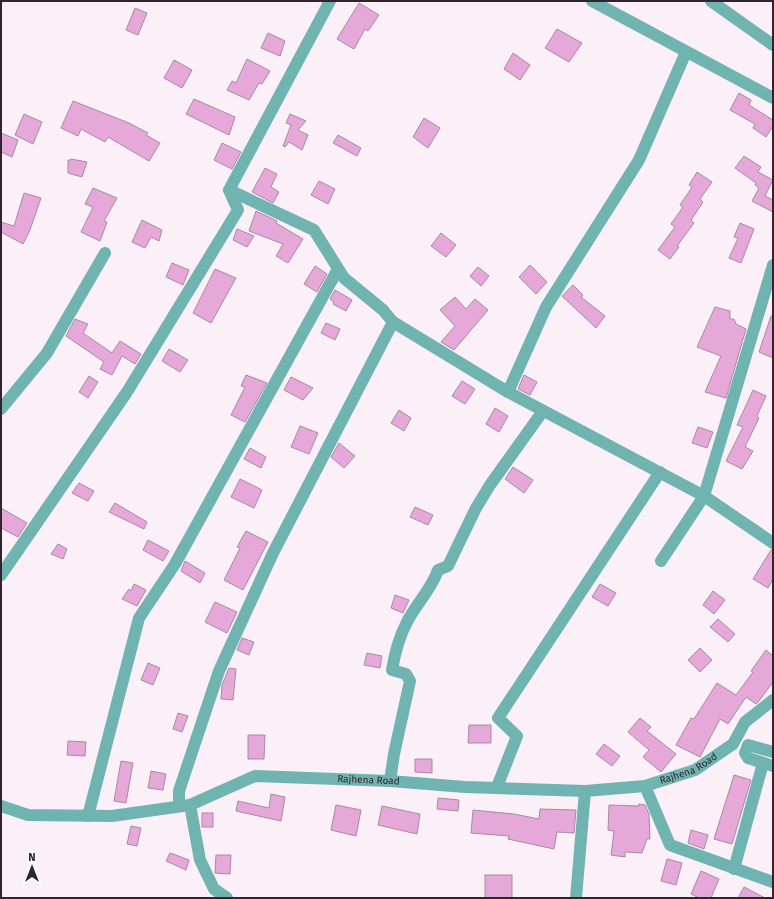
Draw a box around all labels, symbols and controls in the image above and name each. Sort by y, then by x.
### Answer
street label: Rajhena Road [658,751,720,787]
street label: Rajhena Road [337,773,400,788]
north arrow [12,847,52,887]
text: N [28,851,36,864]

